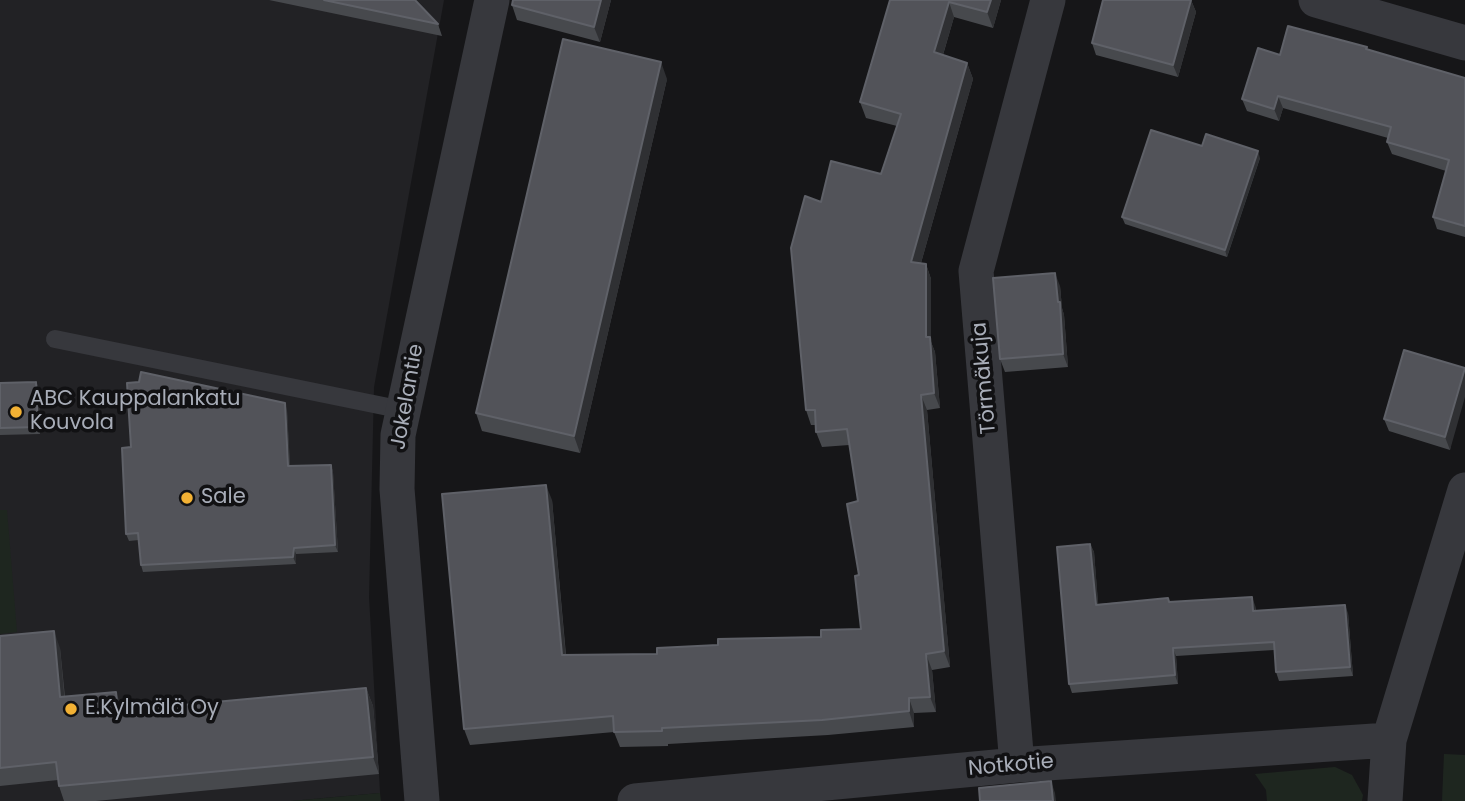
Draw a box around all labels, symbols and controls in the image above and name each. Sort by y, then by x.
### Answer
street label: Törmäkuja [968,321,1002,435]
street label: Jokelantie [386,342,430,452]
place label: ABC Kauppalankatu Kouvola [30,387,241,437]
marker: ABC Kauppalankatu Kouvola [8,404,24,420]
place label: Sale [201,485,246,511]
marker: Sale [179,490,195,506]
place label: E.Kylmälä Oy [85,696,219,722]
marker: E.Kylmälä Oy [63,701,79,717]
street label: Notkotie [967,750,1055,782]

